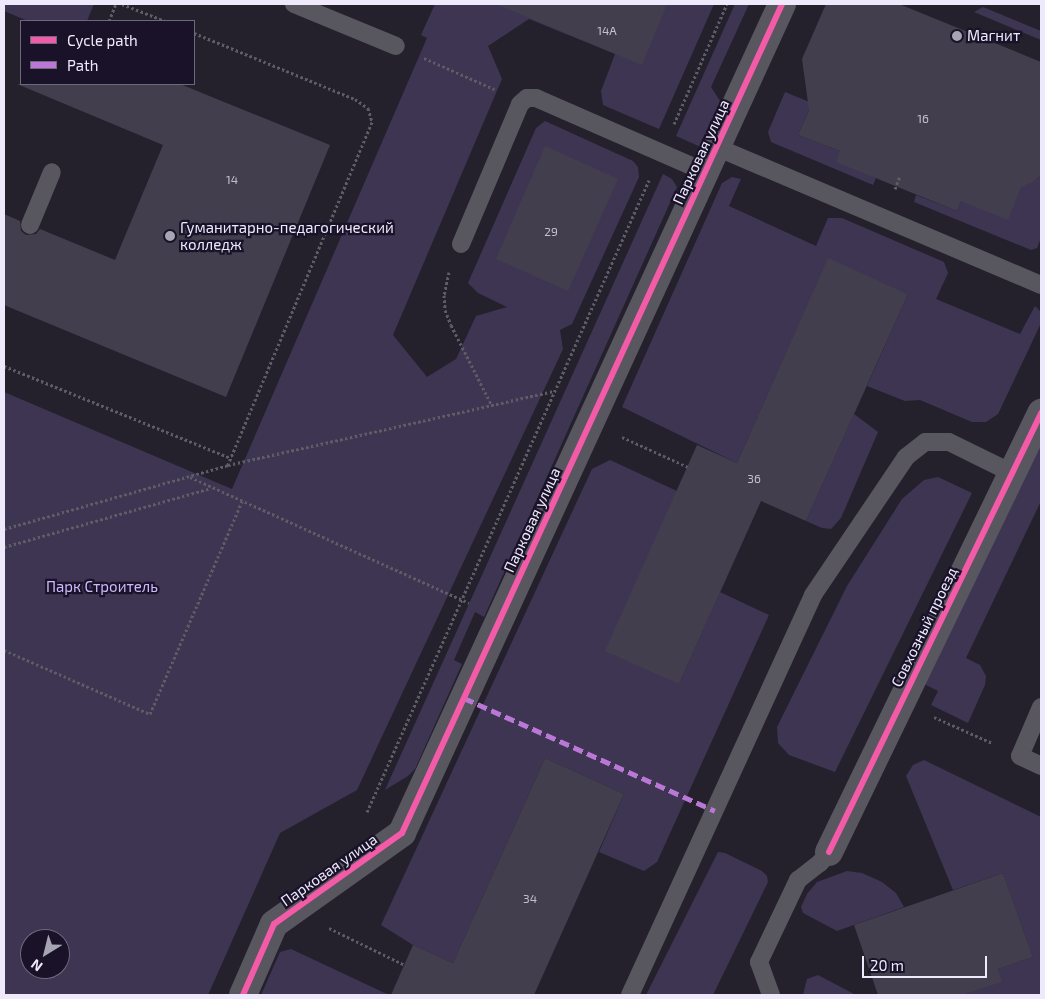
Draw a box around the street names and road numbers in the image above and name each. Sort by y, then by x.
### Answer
street label: Парковая улица [669,97,733,207]
street label: Парковая улица [500,465,564,575]
street label: Совхозный проезд [887,564,961,690]
street label: Парковая улица [277,830,381,910]

